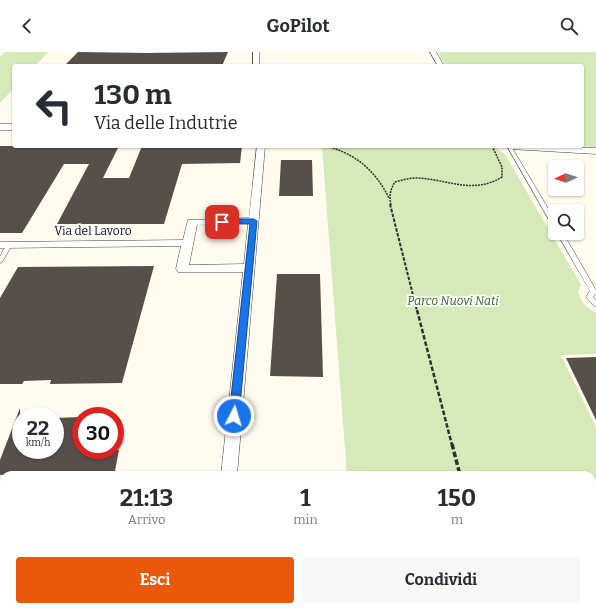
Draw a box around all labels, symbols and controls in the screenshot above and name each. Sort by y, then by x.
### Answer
icon: back [16,15,38,37]
text: GoPilot [266,15,330,37]
icon: search [558,15,580,37]
text: 130 m [94,78,172,111]
icon: left [28,80,80,132]
text: Via delle Indutrie [94,112,238,134]
north arrow [548,160,584,196]
map controls [548,160,584,240]
button: search [548,204,584,240]
pin [205,205,239,239]
icon: arrive [211,211,233,233]
street label: Via del Lavoro [54,224,132,238]
park label: Parco Nuovi Nati [407,294,499,308]
position arrow [213,395,255,437]
speed limit sign: 30 [72,407,124,459]
text: 22 [27,416,49,440]
text: km/h [26,437,50,449]
text: 21:13 [120,484,173,512]
text: 1 [300,484,311,512]
text: 150 [437,484,476,512]
text: Arrivo [128,512,166,527]
text: min [293,512,318,527]
text: m [451,512,463,527]
button: Esci [16,557,294,603]
button: Condividi [302,557,580,603]

